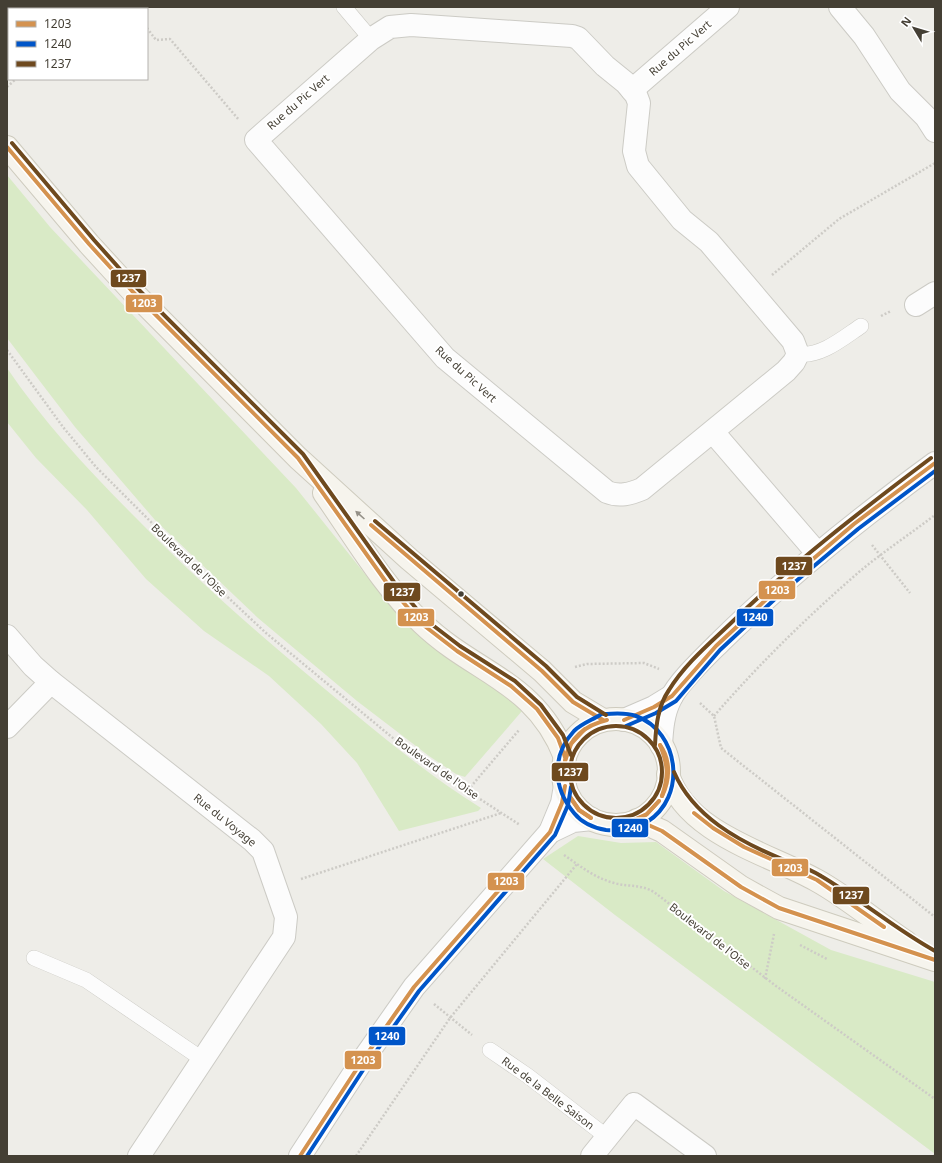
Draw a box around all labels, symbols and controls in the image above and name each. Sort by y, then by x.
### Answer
legend [8,8,148,80]
north arrow [894,8,934,48]
text: N [897,13,914,30]
text: 1203 [44,15,72,32]
street label: Rue du Pic Vert [645,16,714,79]
text: 1240 [44,35,72,52]
text: 1237 [44,55,72,72]
street label: Rue du Pic Vert [263,70,332,133]
line badge: 1237 [110,269,147,288]
text: 1237 [115,270,141,285]
line badge: 1203 [125,294,163,313]
text: 1203 [131,295,157,310]
street label: Rue du Pic Vert [432,342,500,405]
one-way arrow [355,510,365,519]
street label: Boulevard de l'Oise [148,520,230,599]
line badge: 1237 [775,556,813,576]
text: 1237 [781,558,807,573]
line badge: 1203 [758,580,796,600]
line badge: 1237 [383,582,421,602]
text: 1203 [764,582,790,597]
text: 1237 [389,584,415,599]
unlabelled marker [456,589,466,599]
line badge: 1203 [397,608,435,627]
line badge: 1240 [736,608,774,627]
text: 1203 [403,609,429,624]
text: 1240 [742,609,768,624]
street label: Boulevard de l'Oise [392,733,482,802]
line badge: 1237 [551,762,589,782]
text: 1237 [557,764,583,779]
street label: Rue du Voyage [191,790,260,850]
line badge: 1240 [611,818,649,838]
text: 1240 [617,820,643,835]
line badge: 1203 [771,858,809,877]
text: 1203 [777,860,803,875]
line badge: 1203 [487,872,525,891]
text: 1203 [493,873,519,888]
line badge: 1237 [832,886,870,905]
text: 1237 [838,887,864,902]
street label: Boulevard de l'Oise [667,899,754,972]
line badge: 1240 [368,1026,406,1046]
text: 1240 [374,1028,400,1043]
line badge: 1203 [344,1050,382,1070]
text: 1203 [350,1052,376,1067]
street label: Rue de la Belle Saison [499,1053,598,1132]

